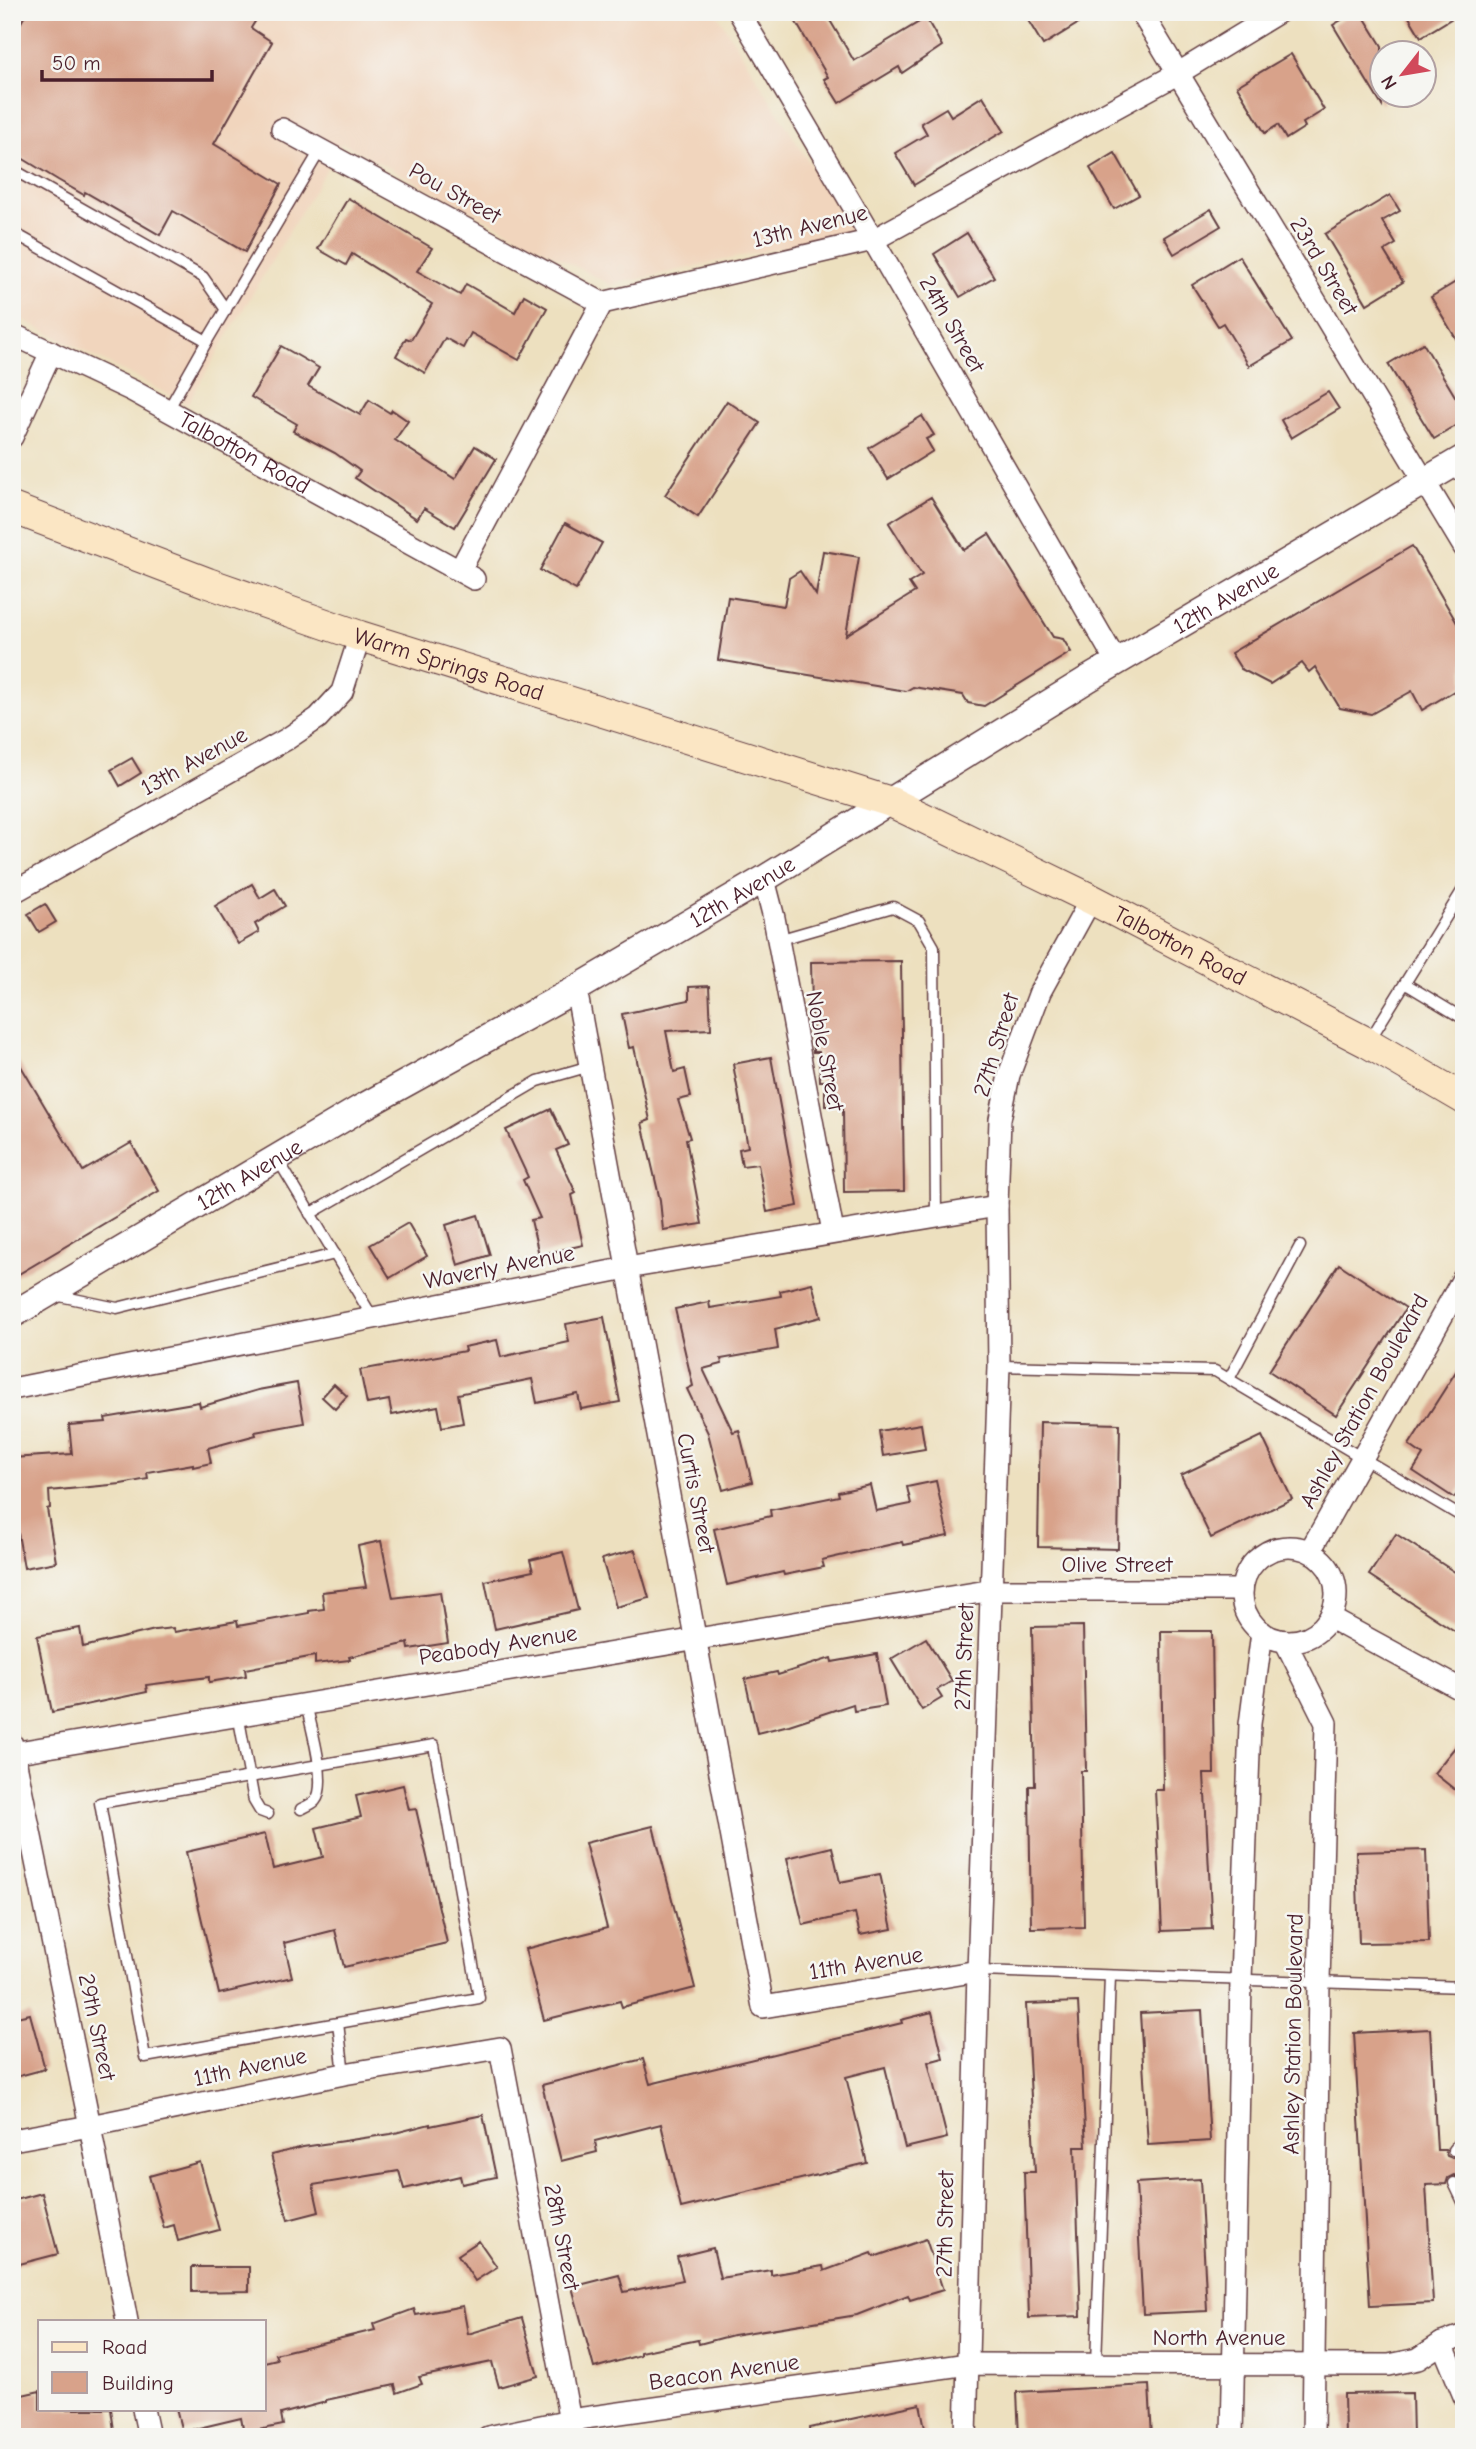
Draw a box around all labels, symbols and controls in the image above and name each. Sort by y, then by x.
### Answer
scale bar [42,38,212,82]
north arrow [1368,38,1438,108]
text: 50 m [52,51,101,75]
text: N [1377,71,1402,93]
street label: Pou Street [404,157,507,230]
street label: 13th Avenue [750,199,870,253]
street label: 23rd Street [1284,212,1365,321]
street label: 24th Street [914,271,991,378]
street label: Talbotton Road [174,405,315,499]
street label: 12th Avenue [1168,556,1283,639]
street label: Warm Springs Road [351,621,547,706]
street label: 13th Avenue [136,721,252,801]
street label: 12th Avenue [684,850,800,933]
street label: Talbotton Road [1109,900,1251,991]
street label: Noble Street [800,989,850,1115]
street label: 27th Street [967,989,1025,1100]
street label: 12th Avenue [192,1133,307,1216]
street label: Waverly Avenue [421,1239,577,1295]
street label: Ashley Station Boulevard [1294,1289,1434,1513]
street label: Curtis Street [671,1431,721,1557]
street label: Olive Street [1062,1551,1174,1578]
street label: 27th Street [949,1602,979,1711]
street label: Peabody Avenue [417,1619,579,1671]
street label: Ashley Station Boulevard [1277,1913,1309,2155]
street label: 11th Avenue [807,1941,925,1985]
street label: 29th Street [73,1971,122,2084]
street label: 11th Avenue [191,2042,309,2092]
street label: 27th Street [931,2169,959,2278]
street label: 28th Street [538,2181,586,2294]
legend [38,2320,266,2410]
street label: North Avenue [1152,2324,1286,2351]
text: Road [102,2335,147,2359]
street label: Beacon Avenue [647,2348,801,2396]
text: Building [102,2371,174,2395]

